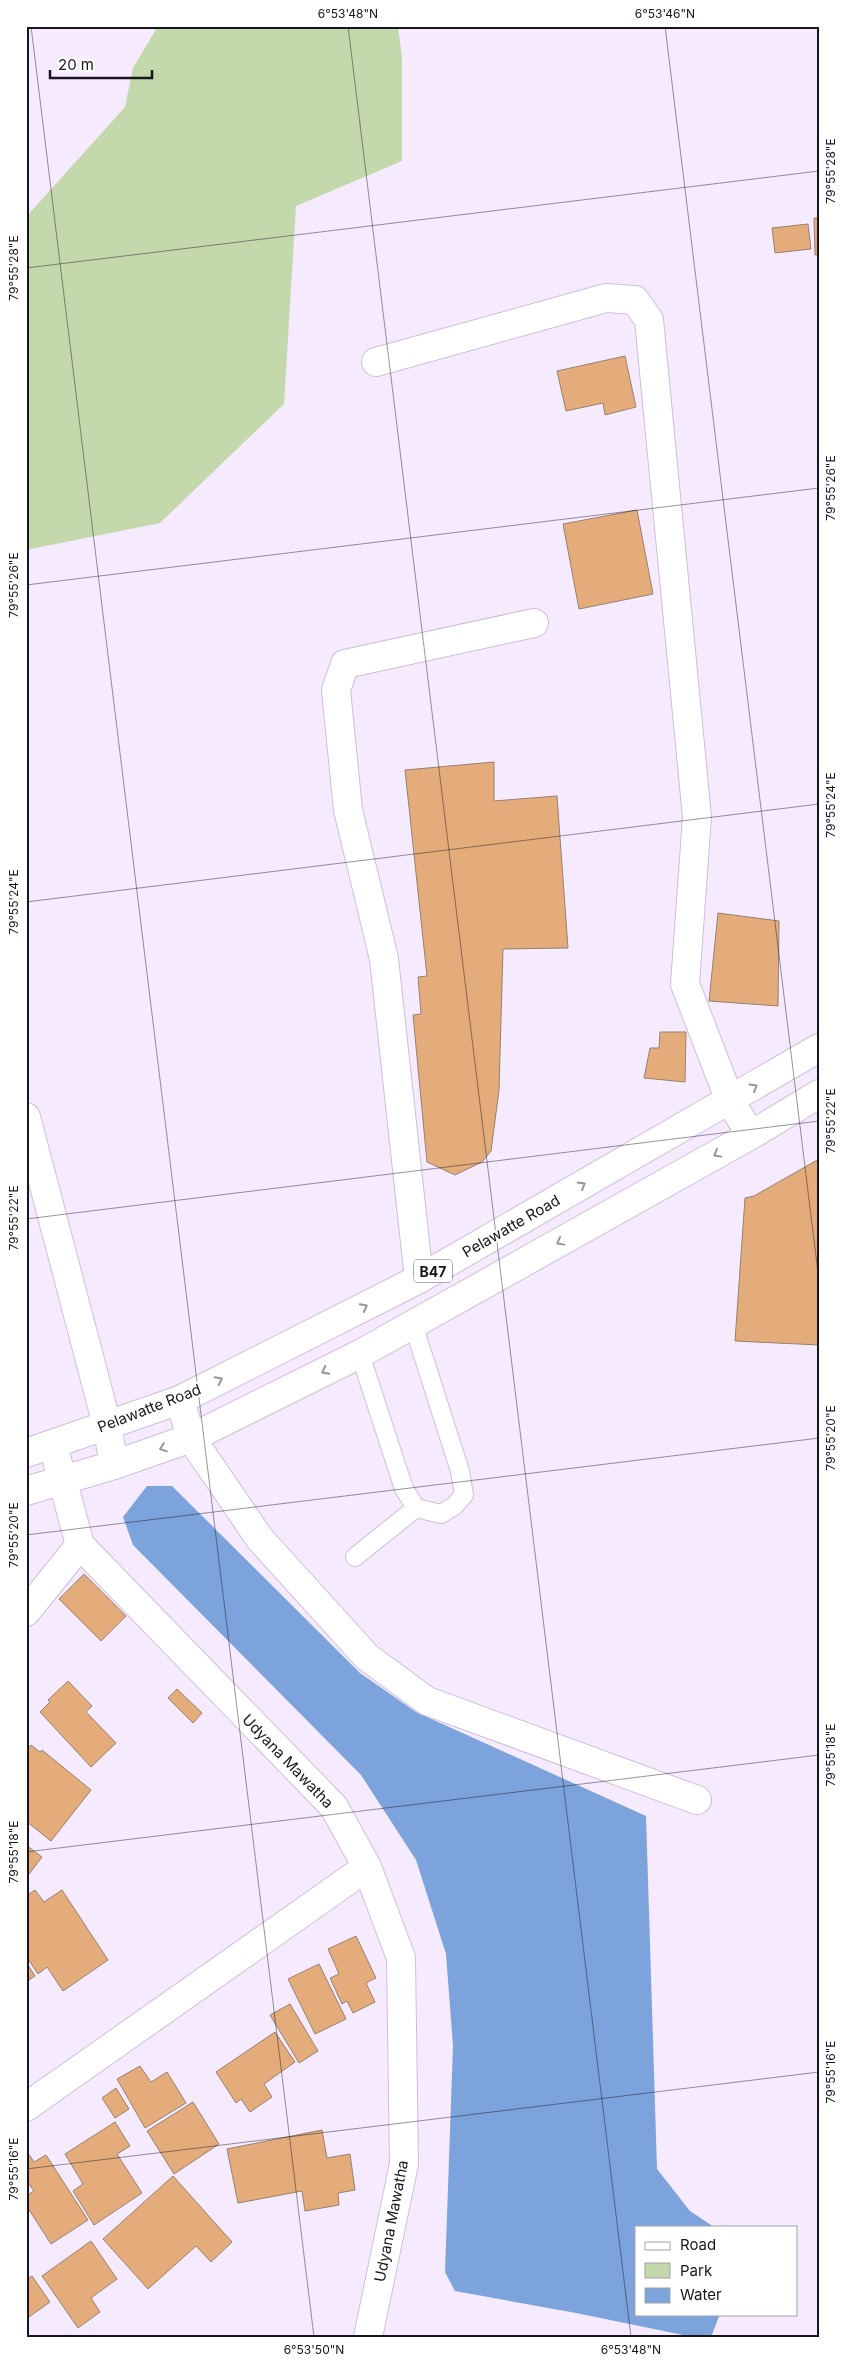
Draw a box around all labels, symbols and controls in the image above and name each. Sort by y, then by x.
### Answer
text: 6°53'48"N [318,6,378,21]
text: 6°53'46"N [635,6,695,21]
scale bar [50,48,152,80]
text: 20 m [58,55,94,74]
text: 79°55'28"E [823,138,838,204]
text: 79°55'28"E [6,235,21,301]
text: 79°55'26"E [823,455,838,521]
text: 79°55'26"E [6,552,21,618]
text: 79°55'24"E [823,772,838,838]
text: 79°55'24"E [6,869,21,935]
one-way arrow [748,1083,757,1093]
text: 79°55'22"E [823,1088,838,1154]
one-way arrow [713,1148,722,1158]
one-way arrow [577,1182,586,1192]
text: 79°55'22"E [6,1185,21,1251]
street label: Pelawatte Road [459,1190,563,1262]
one-way arrow [556,1236,565,1246]
road number: B47 [414,1260,452,1282]
one-way arrow [359,1303,368,1313]
one-way arrow [321,1365,330,1375]
one-way arrow [214,1376,223,1386]
street label: Pelawatte Road [95,1380,203,1436]
text: 79°55'20"E [823,1405,838,1471]
one-way arrow [159,1442,167,1452]
text: 79°55'20"E [6,1502,21,1568]
street label: Udyana Mawatha [238,1710,338,1812]
text: 79°55'18"E [823,1724,838,1786]
text: 79°55'18"E [6,1821,21,1883]
text: 79°55'16"E [823,2041,838,2103]
text: 79°55'16"E [6,2138,21,2200]
street label: Udyana Mawatha [370,2159,412,2283]
legend [635,2226,798,2316]
text: Road [680,2235,716,2254]
text: Park [680,2261,713,2280]
text: Water [680,2285,722,2304]
text: 6°53'50"N [284,2342,344,2357]
text: 6°53'48"N [601,2342,661,2357]

